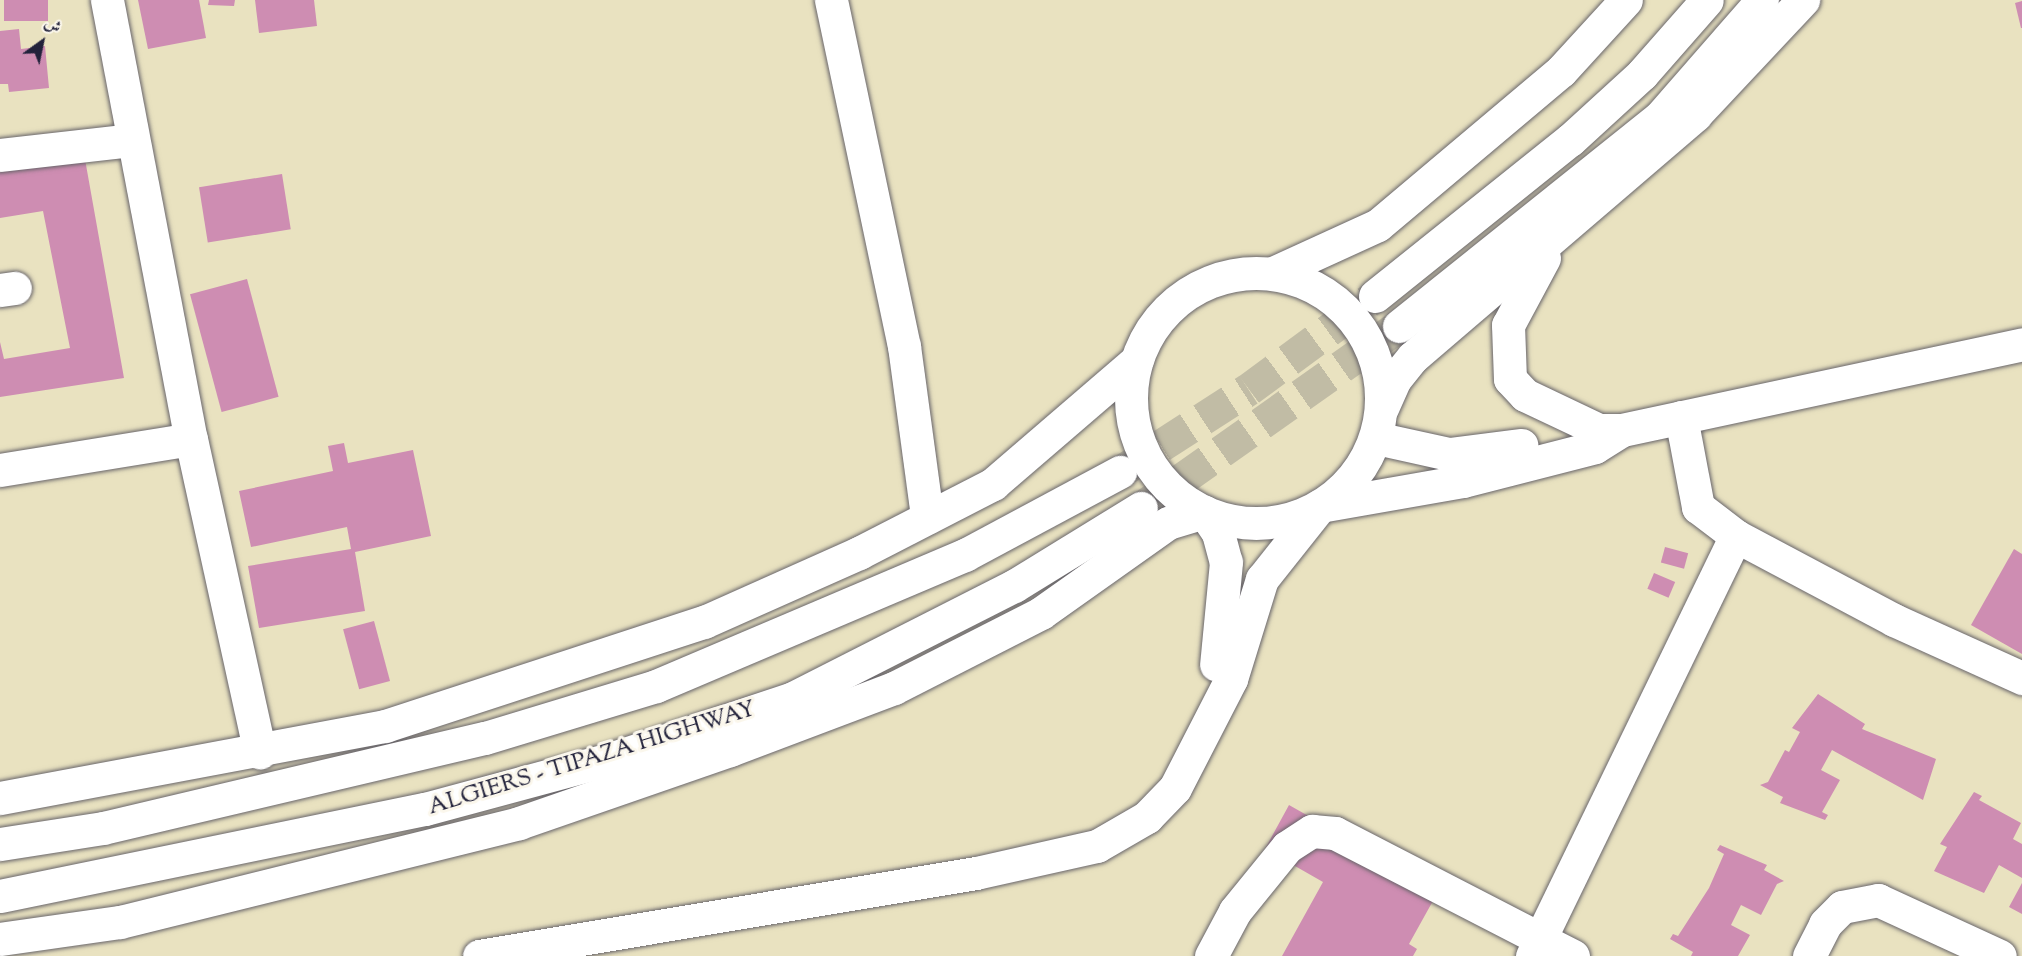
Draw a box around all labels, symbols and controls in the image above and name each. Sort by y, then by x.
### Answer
north arrow [12,12,72,72]
text: ش [39,13,65,40]
street label: ALGIERS - TIPAZA HIGHWAY [425,695,759,823]

